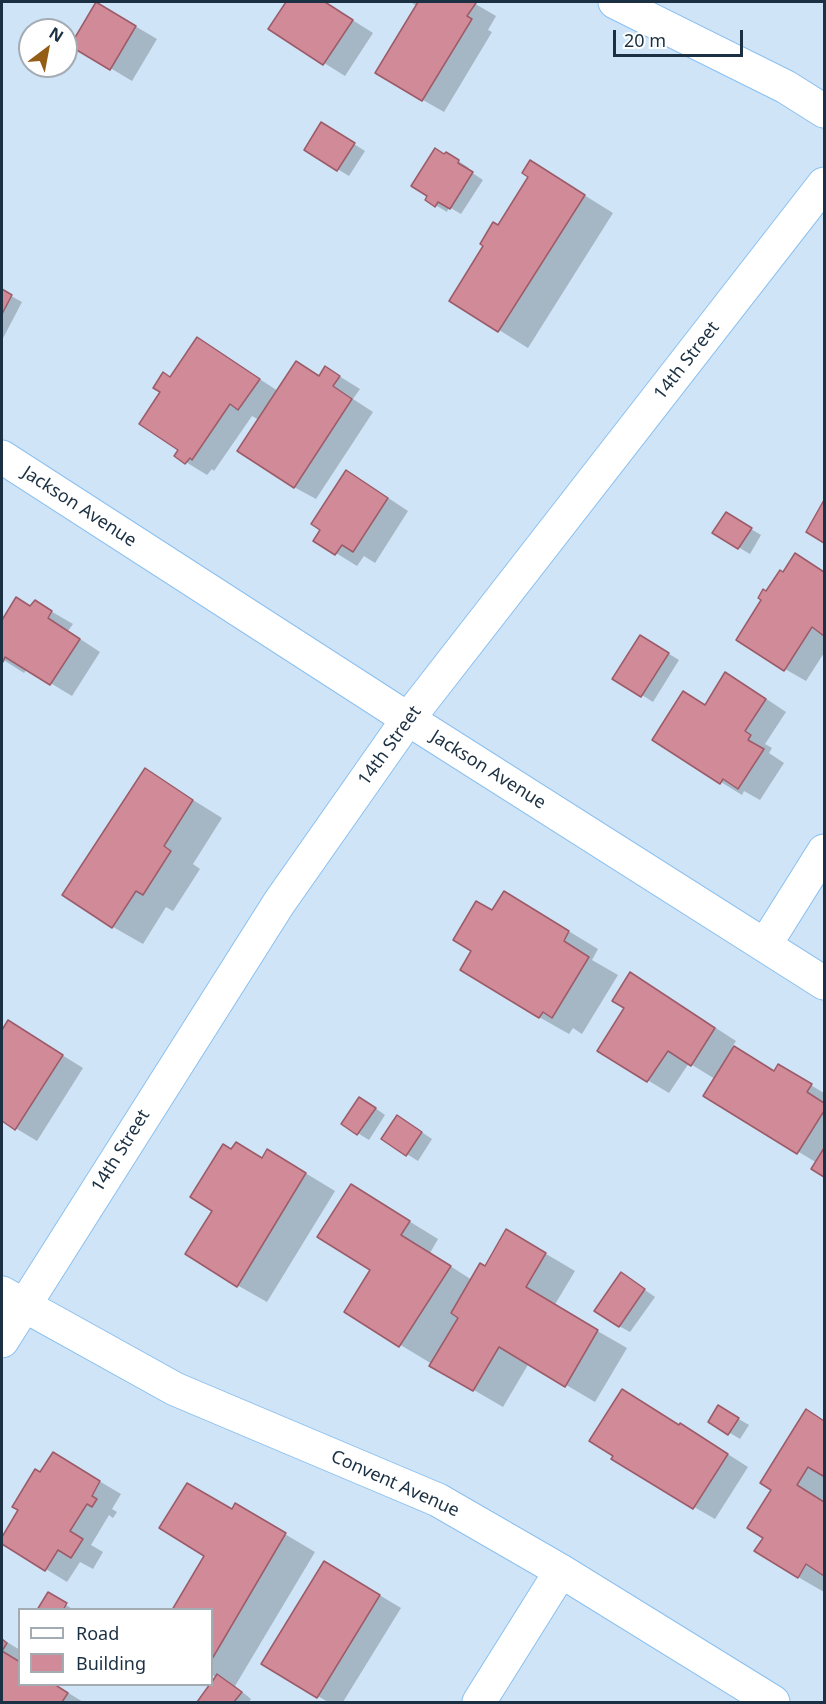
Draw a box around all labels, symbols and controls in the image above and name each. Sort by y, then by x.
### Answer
north arrow [18,18,78,78]
scale bar [616,18,746,56]
text: N [45,22,68,47]
text: 20 m [624,28,666,52]
street label: 14th Street [650,318,724,404]
street label: Jackson Avenue [18,462,140,552]
street label: 14th Street [354,702,426,790]
street label: Jackson Avenue [426,726,550,814]
street label: 14th Street [87,1106,155,1196]
street label: Convent Avenue [327,1446,463,1522]
legend [18,1608,213,1686]
text: Road [76,1621,119,1645]
text: Building [76,1651,146,1675]

